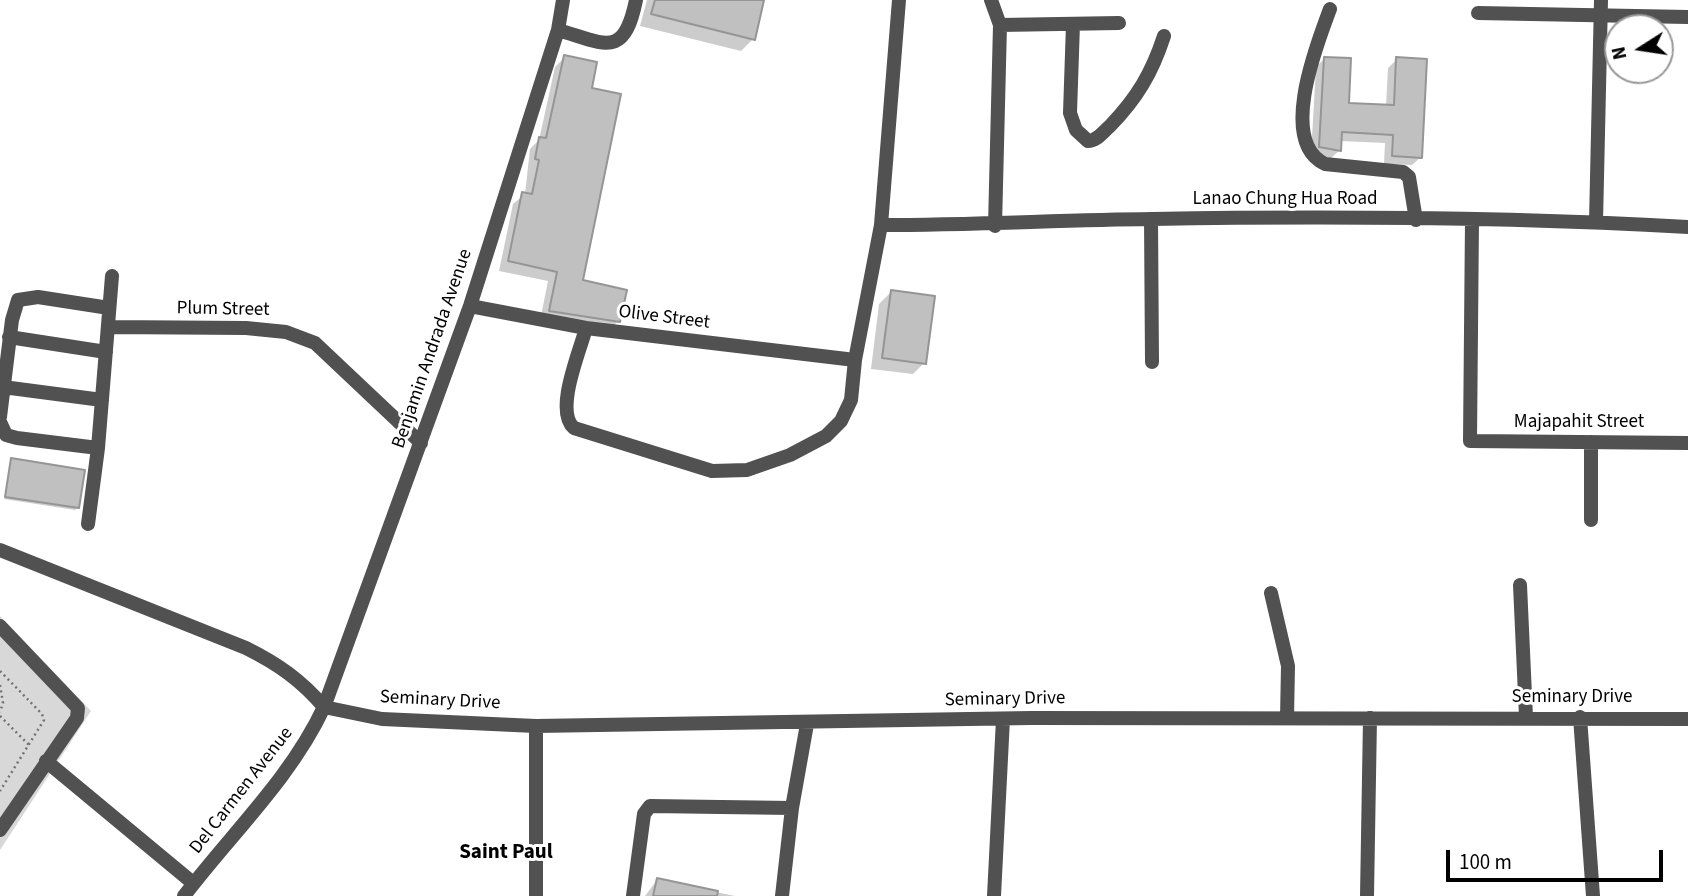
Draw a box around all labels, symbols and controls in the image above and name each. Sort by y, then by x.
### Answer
north arrow [1604,14,1674,84]
text: N [1605,44,1634,62]
street label: Lanao Chung Hua Road [1192,189,1378,211]
street label: Benjamin Andrada Avenue [388,246,478,452]
street label: Plum Street [176,298,270,322]
street label: Olive Street [617,301,711,335]
street label: Majapahit Street [1514,412,1644,434]
street label: Seminary Drive [379,686,501,716]
street label: Seminary Drive [1512,687,1632,709]
street label: Seminary Drive [944,688,1066,712]
street label: Del Carmen Avenue [185,723,299,859]
scale bar [1450,836,1667,880]
district label: Saint Paul [459,840,553,866]
text: 100 m [1459,847,1512,877]

